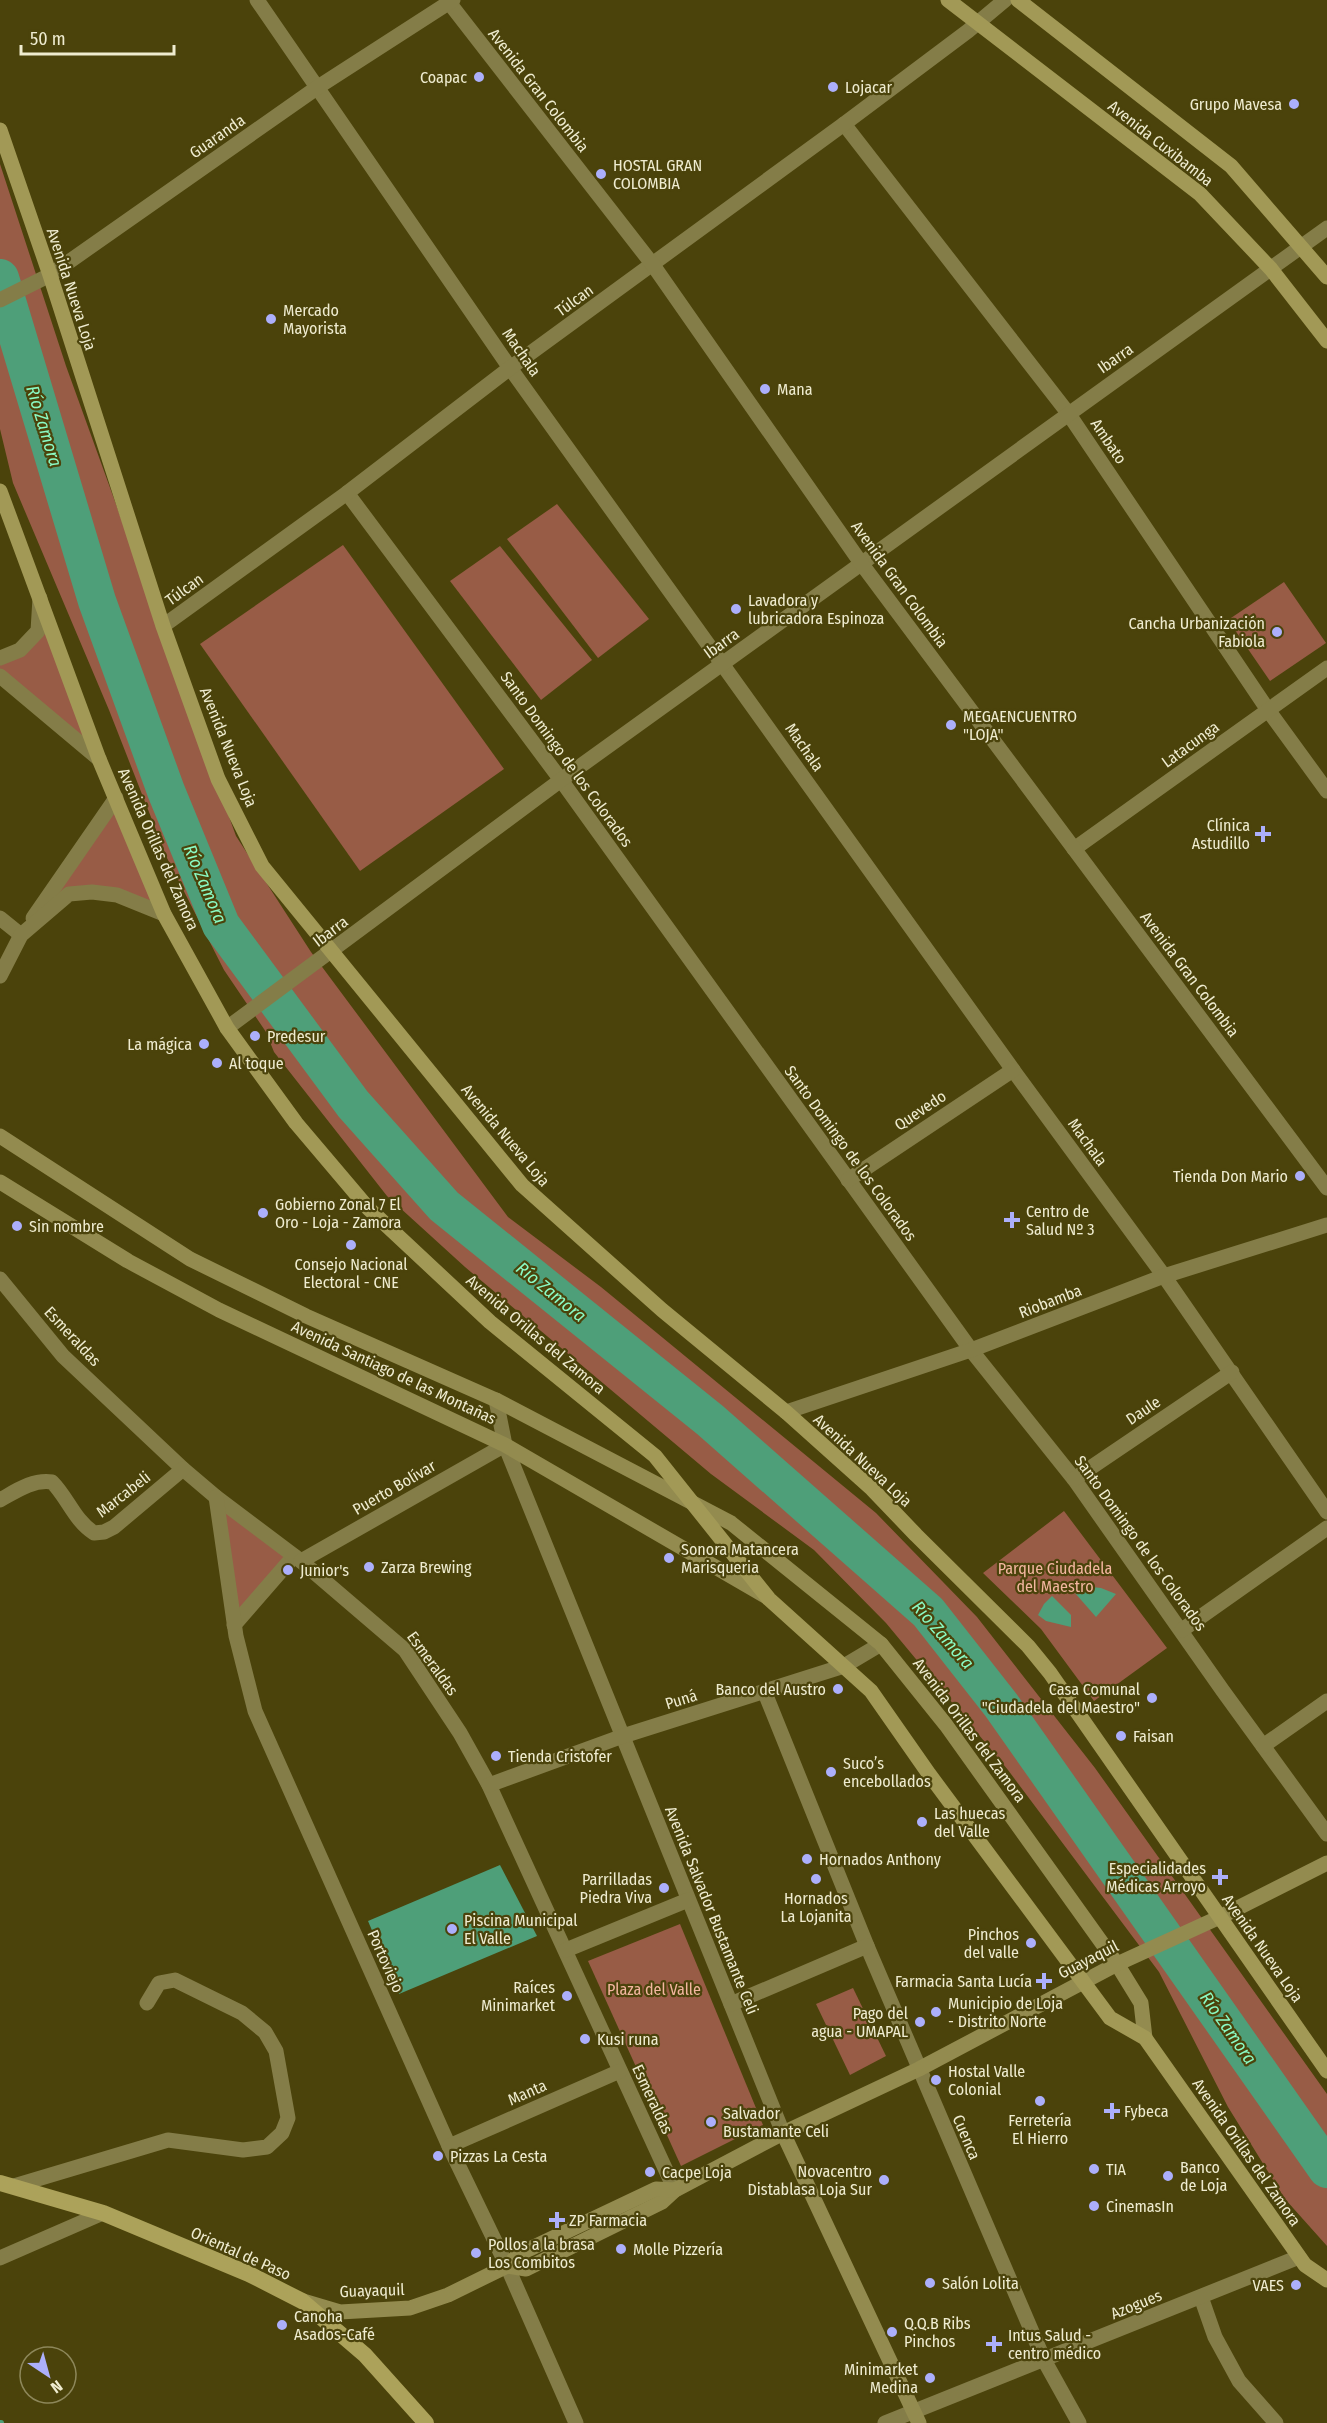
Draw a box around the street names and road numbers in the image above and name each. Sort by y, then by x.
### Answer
street label: Avenida Gran Colombia [484,25,593,156]
street label: Avenida Cuxibamba [1104,97,1217,190]
street label: Guaranda [186,110,249,162]
street label: Avenida Nueva Loja [43,226,100,353]
street label: Túlcan [552,280,597,321]
street label: Machala [498,325,545,380]
street label: Ibarra [1094,339,1137,377]
street label: Ambato [1087,415,1131,467]
street label: Avenida Gran Colombia [847,517,952,651]
street label: Túlcan [162,569,207,610]
street label: Ibarra [700,624,743,663]
street label: Santo Domingo de los Colorados [497,668,637,851]
street label: Avenida Nueva Loja [196,685,261,810]
street label: Latacunga [1158,717,1223,772]
street label: Machala [781,720,828,775]
street label: Avenida Orillas del Zamora [114,765,203,933]
street label: Avenida Gran Colombia [1136,908,1243,1041]
street label: Ibarra [309,912,352,951]
street label: Santo Domingo de los Colorados [781,1062,921,1245]
street label: Avenida Nueva Loja [457,1080,554,1190]
street label: Quevedo [891,1086,950,1135]
street label: Machala [1064,1115,1111,1170]
street label: Avenida Orillas del Zamora [462,1271,609,1398]
street label: Riobamba [1016,1281,1084,1322]
street label: Esmeraldas [40,1303,105,1370]
street label: Avenida Santiago de las Montañas [288,1317,499,1428]
street label: Daule [1122,1392,1164,1429]
street label: Avenida Nueva Loja [810,1410,916,1511]
street label: Santo Domingo de los Colorados [1071,1452,1211,1635]
street label: Puerto Bolívar [349,1456,440,1519]
street label: Marcabeli [92,1467,154,1521]
street label: Esmeraldas [403,1628,462,1699]
street label: Avenida Orillas del Zamora [909,1654,1030,1806]
street label: Puná [663,1686,700,1713]
street label: Avenida Salvador Bustamante Celi [661,1803,762,2017]
street label: Avenida Nueva Loja [1218,1891,1307,2006]
street label: Portoviejo [363,1927,408,1996]
street label: Guayaquil [1055,1936,1122,1983]
street label: Esmeraldas [628,2061,677,2137]
street label: Manta [505,2075,550,2109]
street label: Avenida Orillas del Zamora [1188,2075,1305,2230]
street label: Cuenca [949,2112,985,2163]
street label: Oriental de Paso [188,2223,294,2284]
street label: Guayaquil [339,2280,405,2301]
street label: Azogues [1108,2286,1165,2323]

